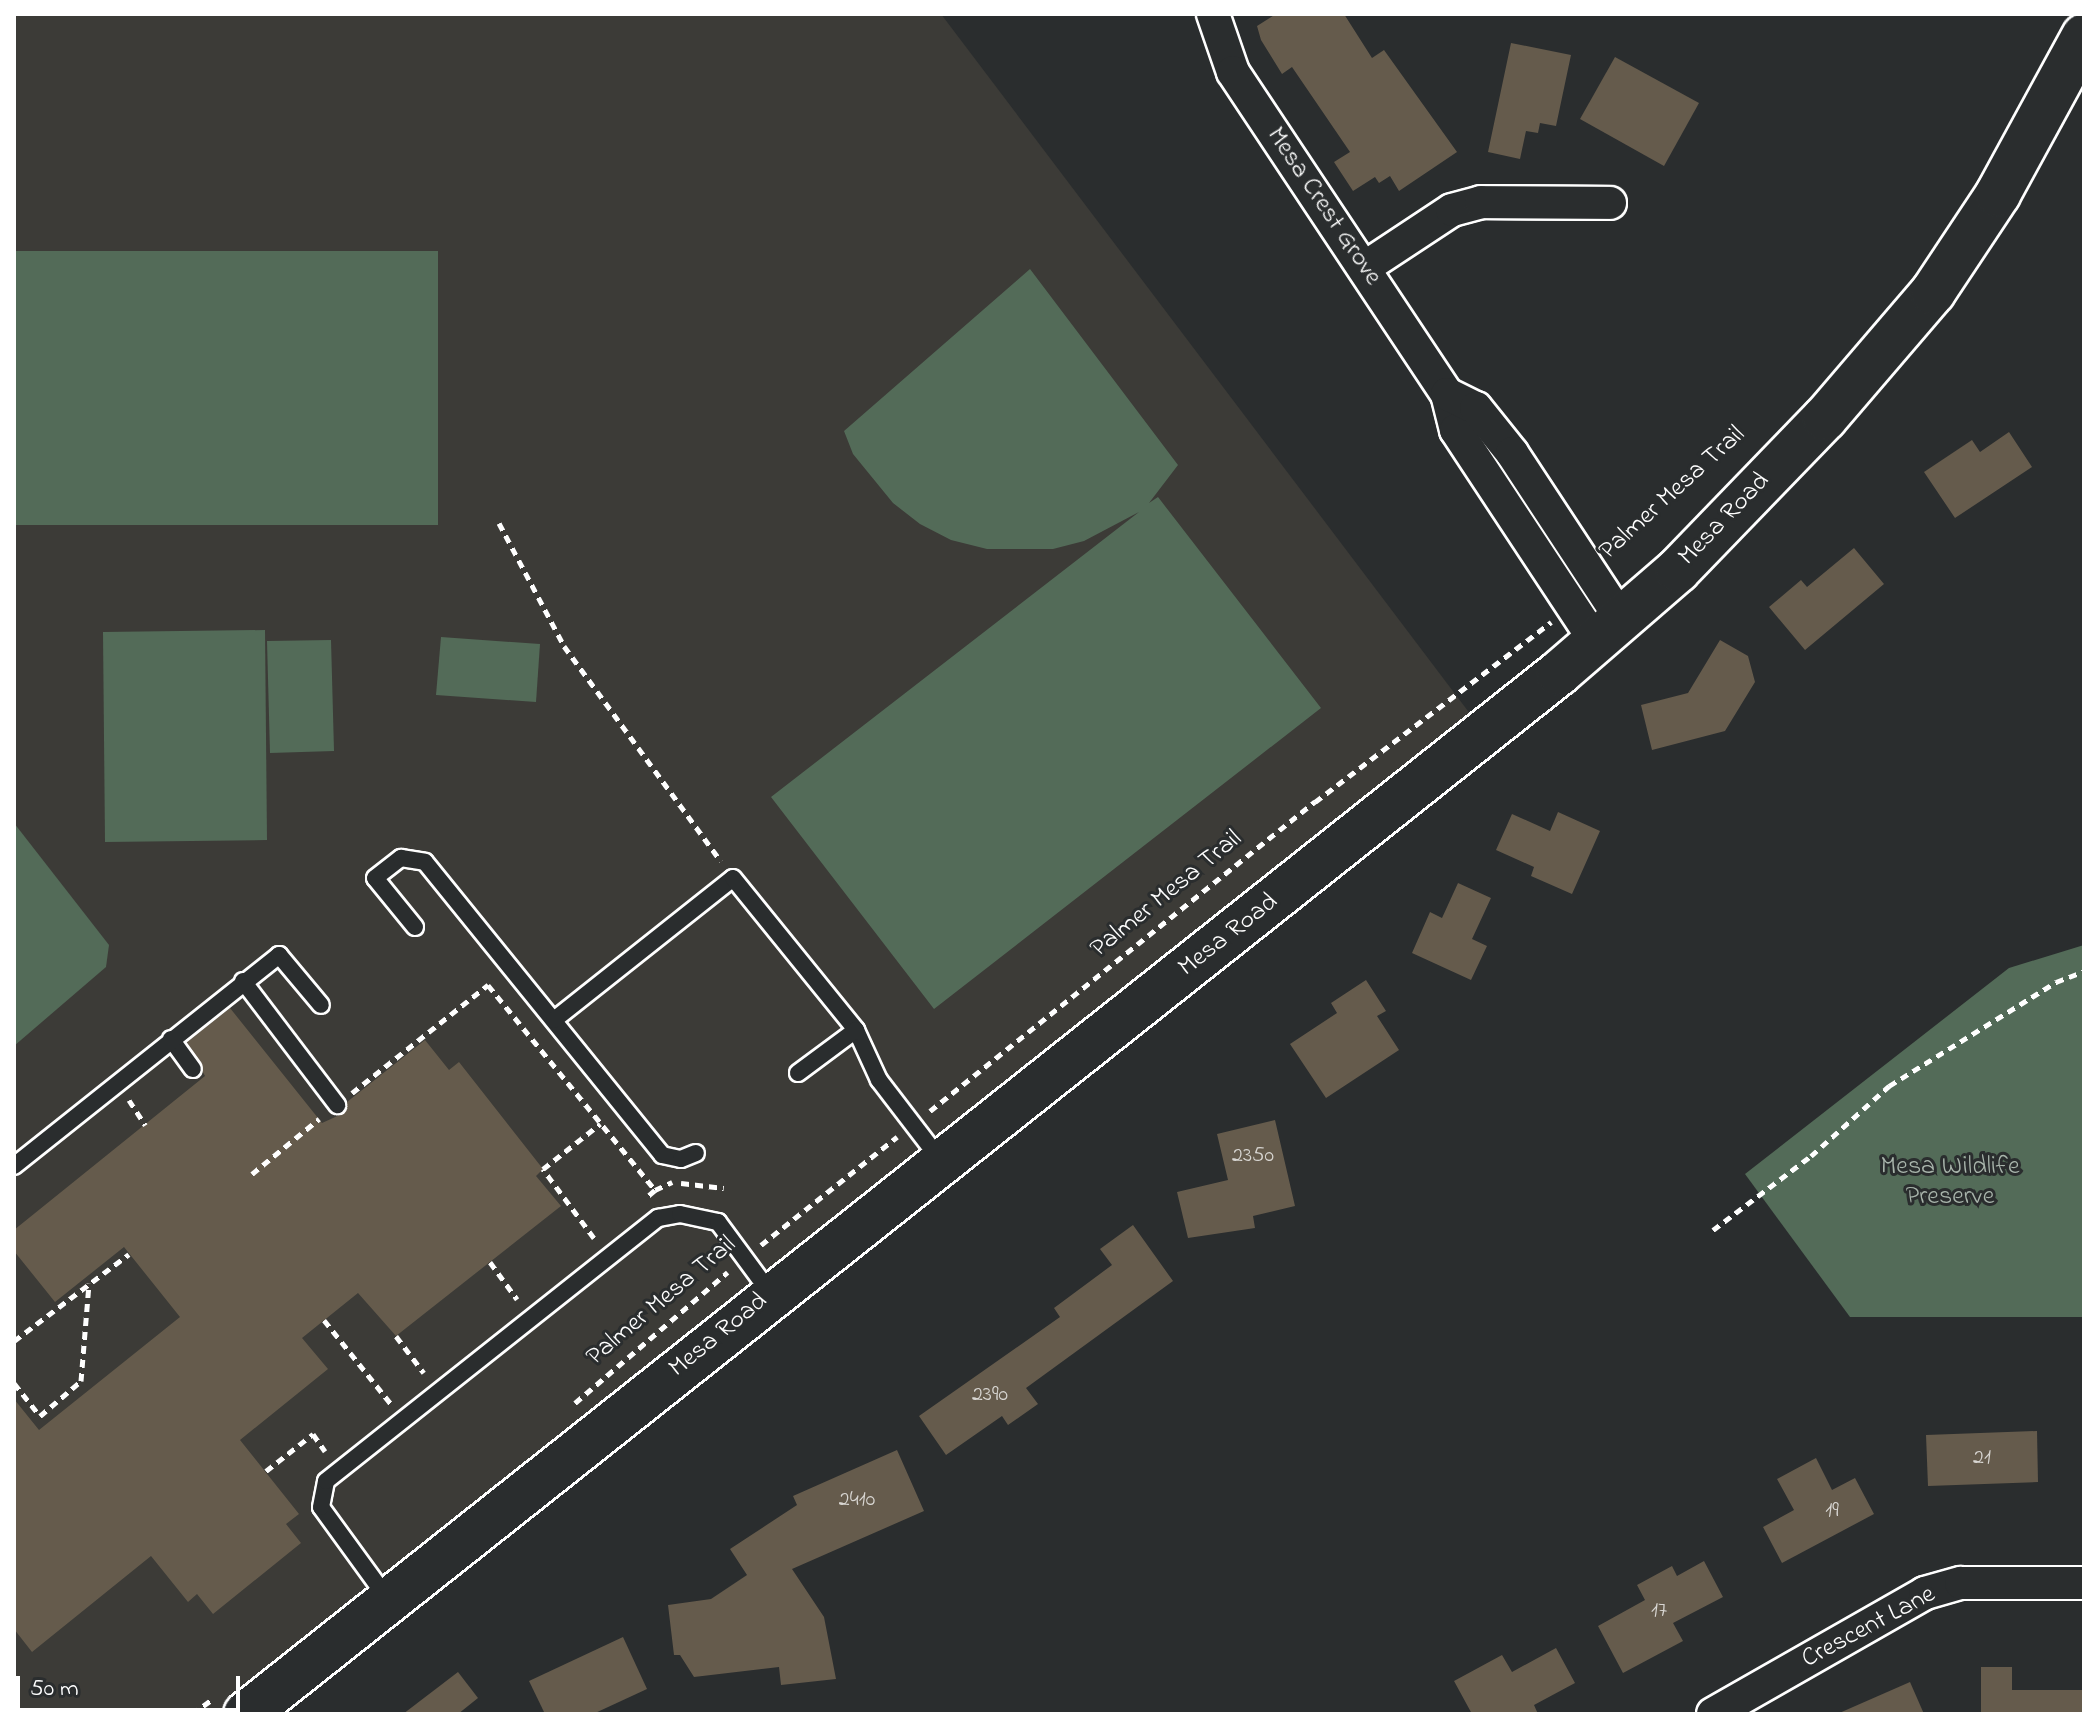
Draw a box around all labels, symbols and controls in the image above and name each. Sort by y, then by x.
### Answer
street label: Mesa Crest Grove [1259,122,1387,292]
street label: Palmer Mesa Trail [1594,420,1752,568]
street label: Mesa Road [1673,467,1777,573]
street label: Palmer Mesa Trail [1085,824,1249,966]
street label: Mesa Road [1173,887,1285,985]
house number: 2350 [1232,1144,1274,1170]
park label: Mesa Wildlife Preserve [1880,1152,2020,1214]
street label: Palmer Mesa Trail [581,1230,743,1374]
street label: Mesa Road [663,1287,775,1385]
house number: 2390 [972,1383,1008,1409]
house number: 21 [1973,1446,1991,1472]
house number: 2410 [839,1488,875,1514]
house number: 19 [1825,1499,1839,1525]
street label: Crescent Lane [1797,1580,1941,1676]
house number: 17 [1651,1599,1667,1625]
scale bar [20,1660,244,1710]
text: 50 m [30,1672,79,1707]

